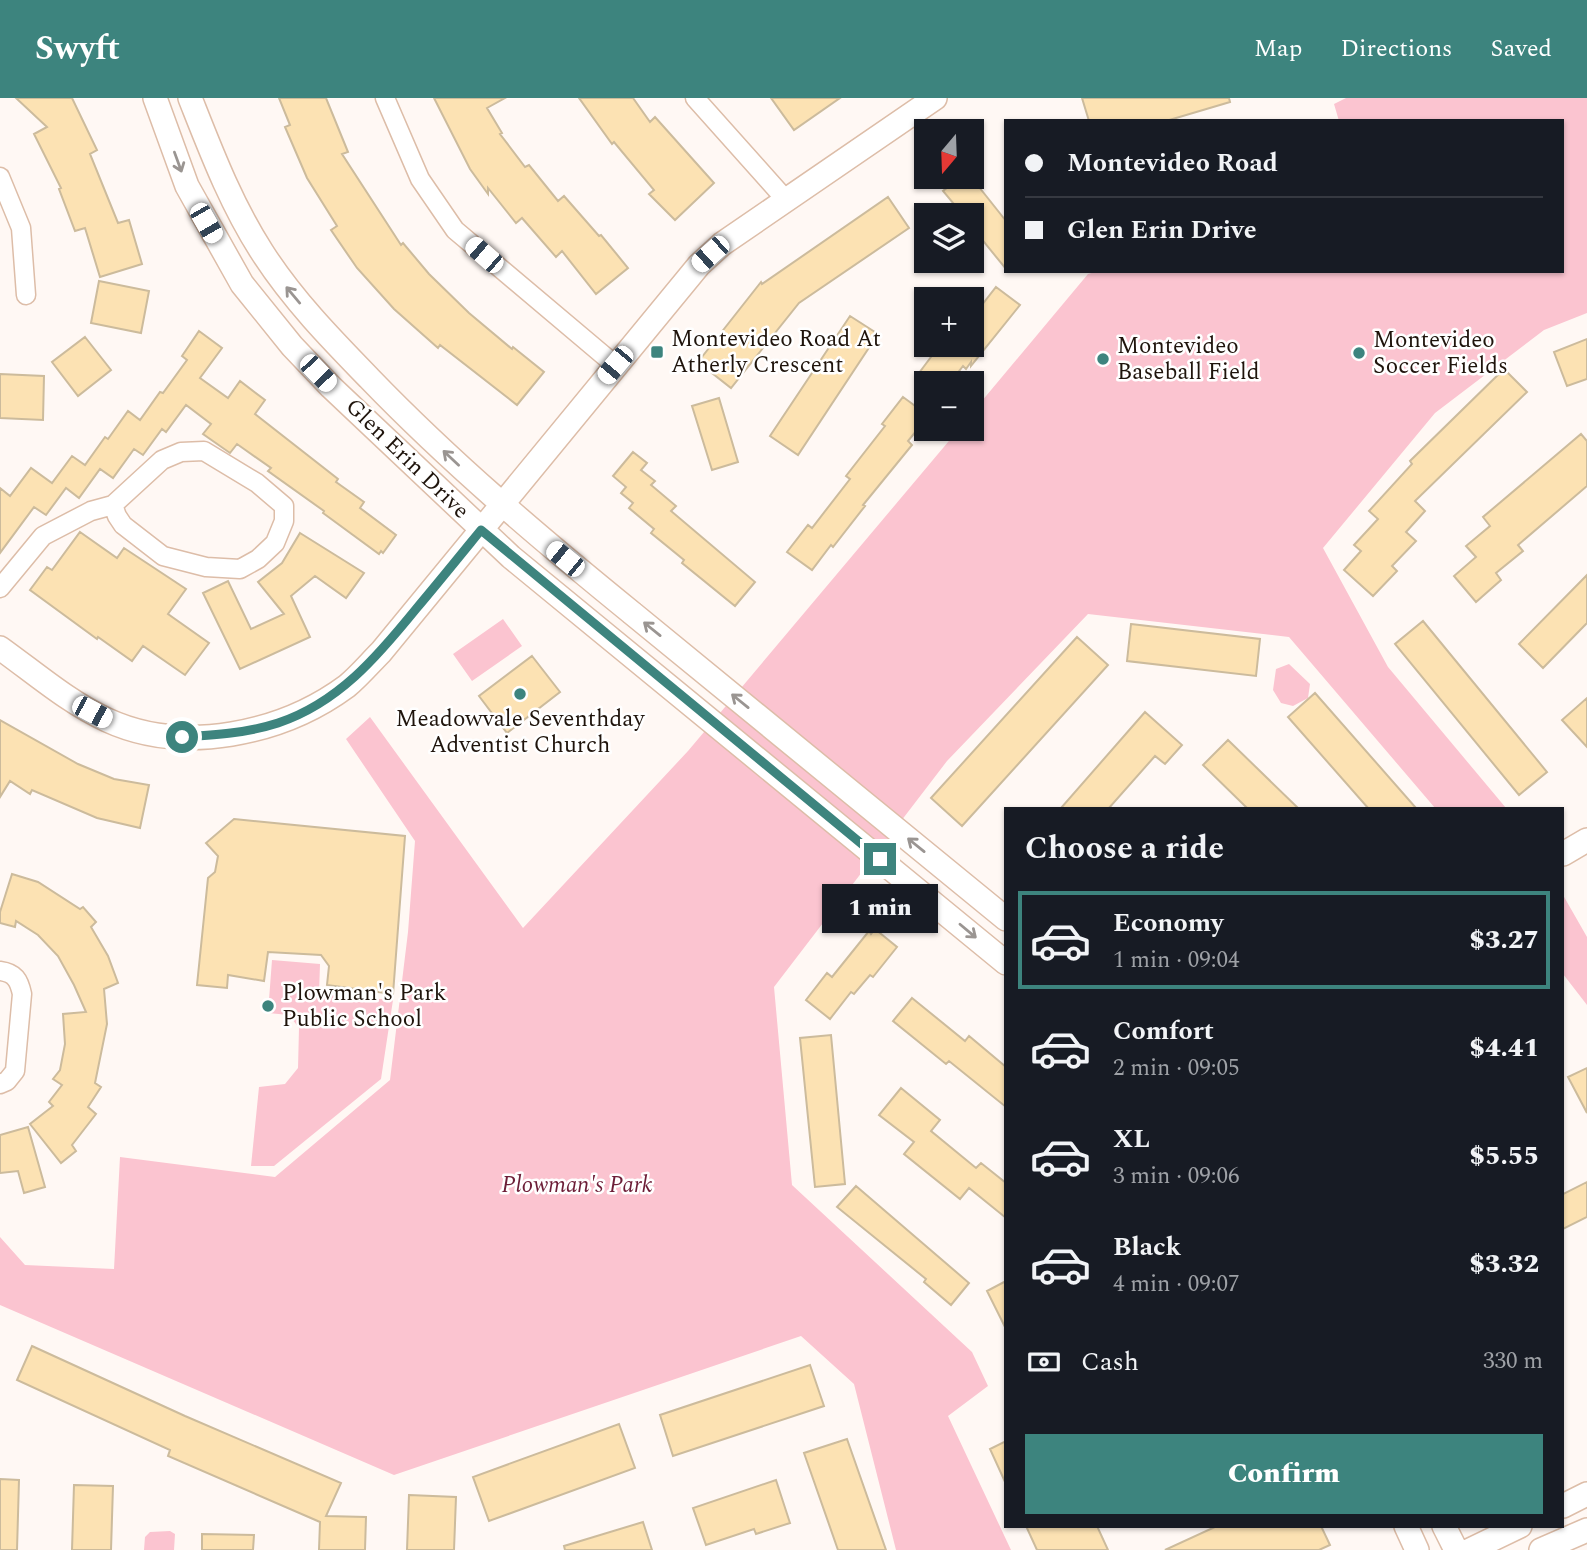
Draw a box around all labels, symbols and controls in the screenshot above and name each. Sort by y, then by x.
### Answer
text: Swyft [35,24,120,74]
text: Map [1254,31,1302,67]
text: Directions [1340,31,1452,67]
text: Saved [1490,31,1552,67]
north arrow [914,119,984,189]
map controls [914,119,984,441]
text: Montevideo Road [1067,143,1278,183]
one-way arrow [172,151,185,173]
car [187,200,226,246]
button: layers [914,203,984,273]
text: Glen Erin Drive [1067,210,1257,250]
car [688,232,733,276]
car [462,233,507,277]
one-way arrow [286,286,301,304]
button: + [914,287,984,357]
place label: Montevideo Road At Atherly Crescent [671,322,881,383]
place label: Montevideo Soccer Fields [1373,323,1508,384]
place label: Montevideo Baseball Field [1117,329,1260,390]
car [594,342,637,388]
marker: Montevideo Road At Atherly Crescent [649,344,665,360]
marker: Montevideo Soccer Fields [1351,345,1367,361]
car [296,351,341,395]
marker: Montevideo Baseball Field [1095,351,1111,367]
button: − [914,371,984,441]
street label: Glen Erin Drive [337,390,477,528]
one-way arrow [443,450,460,467]
car [543,538,588,580]
one-way arrow [643,621,661,637]
marker: Meadowvale Seventhday Adventist Church [512,686,528,702]
car [69,693,116,731]
one-way arrow [731,693,749,708]
place label: Meadowvale Seventhday Adventist Church [396,702,645,763]
route start [166,721,198,753]
text: Choose a ride [1025,824,1224,873]
one-way arrow [907,837,925,853]
route end [864,843,896,875]
callout: 1 min [822,884,938,932]
text: 1 min [848,891,912,926]
text: Economy [1113,903,1223,943]
icon: car [1029,909,1092,972]
text: $3.27 [1469,920,1539,960]
one-way arrow [959,924,977,939]
text: 1 min · 09:04 [1113,943,1240,978]
place label: Plowman's Park Public School [282,976,447,1037]
marker: Plowman's Park Public School [260,998,276,1014]
text: Comfort [1113,1011,1214,1051]
icon: car [1029,1017,1092,1080]
text: $4.41 [1469,1028,1539,1068]
text: 2 min · 09:05 [1113,1051,1240,1086]
text: XL [1113,1119,1150,1159]
icon: car [1029,1125,1092,1188]
text: $5.55 [1469,1136,1539,1176]
text: 3 min · 09:06 [1113,1159,1240,1194]
park label: Plowman's Park [501,1168,653,1203]
text: Black [1113,1227,1181,1267]
icon: car [1029,1233,1092,1296]
text: $3.32 [1469,1244,1539,1284]
text: 4 min · 09:07 [1113,1267,1240,1302]
text: Cash [1081,1342,1139,1382]
icon: cash [1025,1343,1063,1381]
text: 330 m [1483,1344,1543,1379]
button: Confirm [1025,1434,1543,1514]

